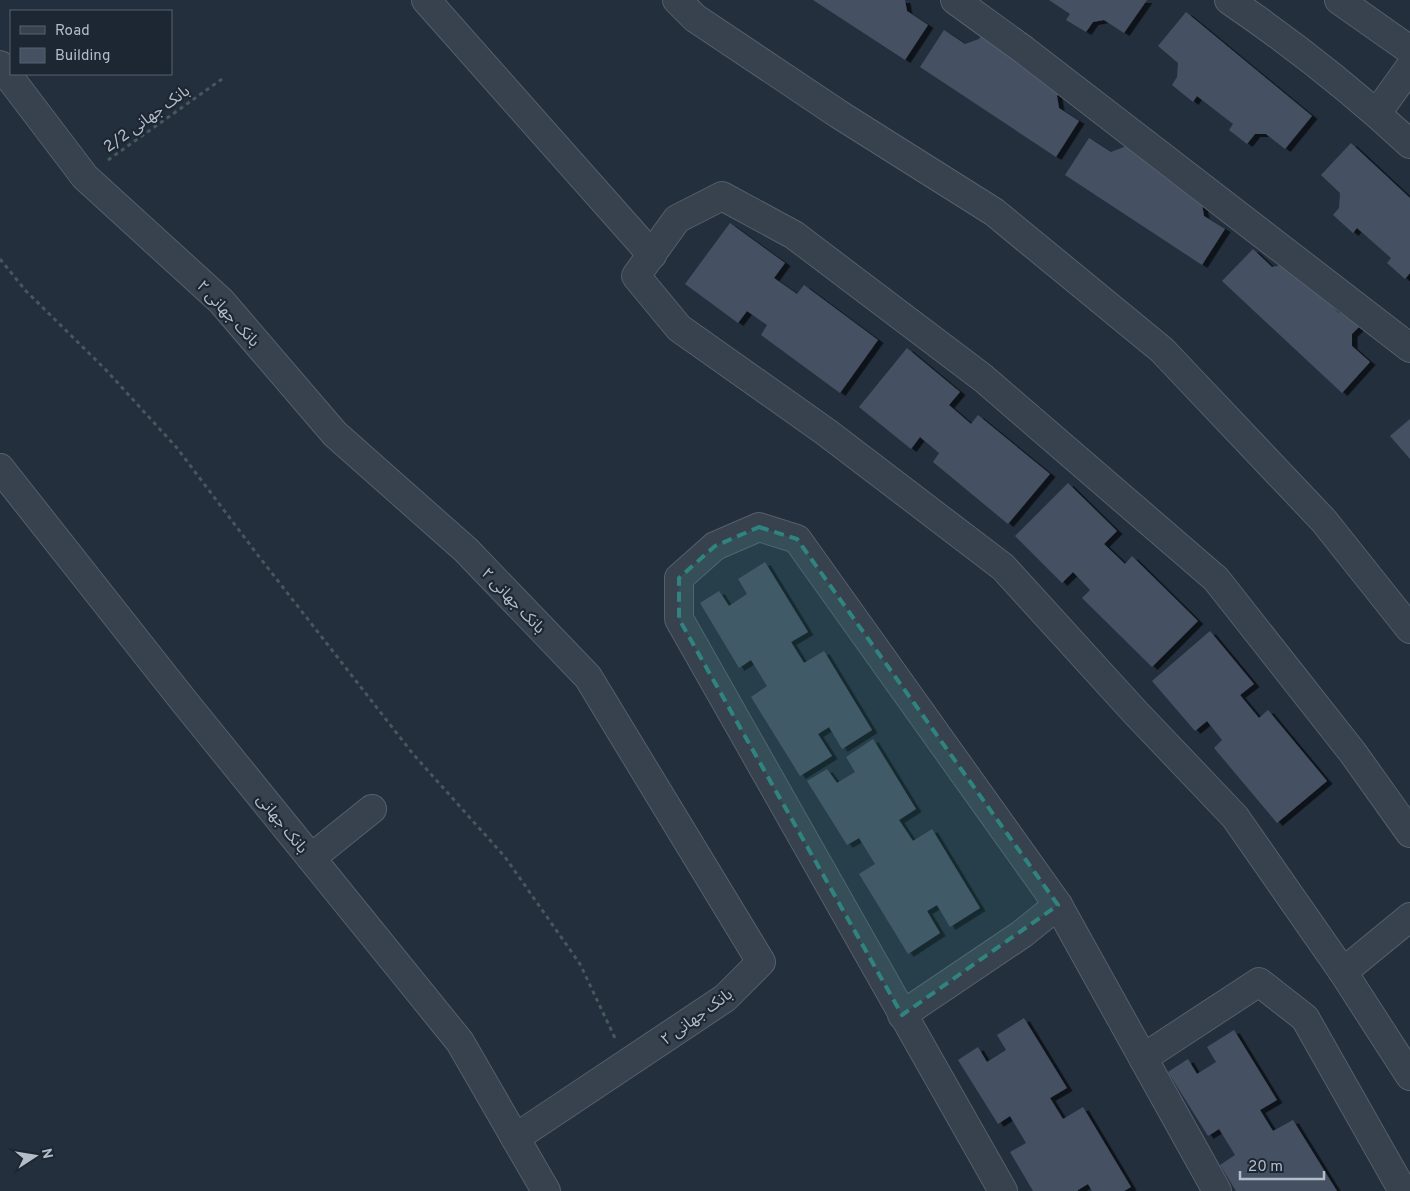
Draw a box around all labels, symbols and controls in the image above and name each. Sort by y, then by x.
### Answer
legend [10,10,172,75]
text: Road [55,22,90,41]
text: Building [55,47,110,66]
street label: بانک جهانی 2/2 [100,82,194,158]
street label: بانک جهانی ۲ [192,277,263,352]
street label: بانک جهانی ۲ [476,564,549,638]
street label: بانک جهانی [251,790,312,858]
street label: بانک جهانی ۲ [657,985,737,1050]
north arrow [10,1131,60,1181]
text: N [37,1147,56,1160]
scale bar [1240,1148,1324,1180]
text: 20 m [1248,1158,1283,1177]

